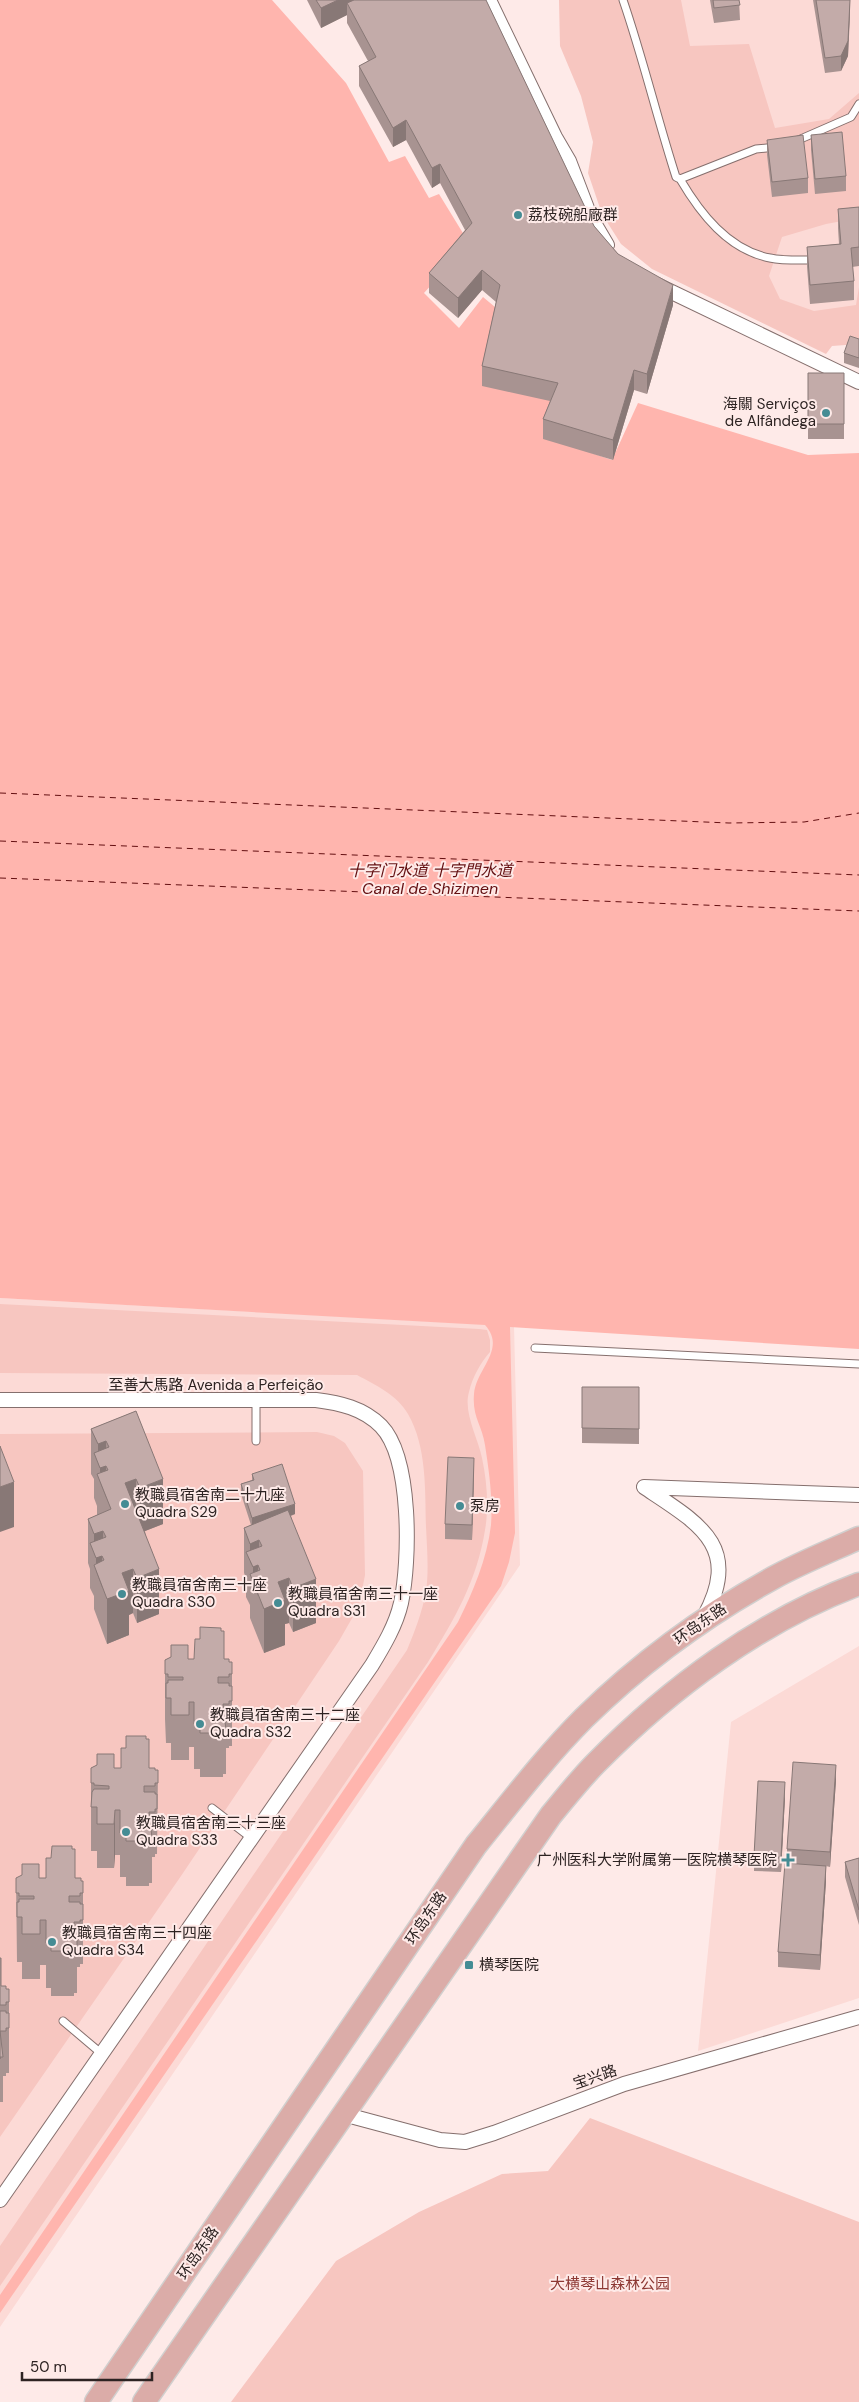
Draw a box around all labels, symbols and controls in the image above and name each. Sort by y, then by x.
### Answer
place label: 荔枝碗船廠群 [528,205,618,225]
marker: 荔枝碗船廠群 [512,209,524,221]
place label: 海關 Serviços de Alfândega [723,394,816,431]
marker: 海關 Serviços de Alfândega [820,407,832,419]
water label: 十字门水道 十字門水道 Canal de Shizimen [348,860,514,899]
street label: 至善大馬路 Avenida a Perfeição [108,1375,324,1395]
place label: 教職員宿舍南二十九座 Quadra S29 [135,1485,285,1522]
place label: 泵房 [470,1496,500,1516]
marker: 教職員宿舍南二十九座 Quadra S29 [119,1498,131,1510]
marker: 泵房 [454,1500,466,1512]
place label: 教職員宿舍南三十座 Quadra S30 [132,1575,267,1612]
place label: 教職員宿舍南三十一座 Quadra S31 [288,1584,438,1621]
marker: 教職員宿舍南三十座 Quadra S30 [116,1588,128,1600]
marker: 教職員宿舍南三十一座 Quadra S31 [272,1597,284,1609]
street label: 环岛东路 [670,1599,730,1649]
place label: 教職員宿舍南三十二座 Quadra S32 [210,1705,360,1742]
marker: 教職員宿舍南三十二座 Quadra S32 [194,1718,206,1730]
place label: 教職員宿舍南三十三座 Quadra S33 [136,1813,286,1850]
marker: 教職員宿舍南三十三座 Quadra S33 [120,1826,132,1838]
place label: 广州医科大学附属第一医院横琴医院 [537,1850,777,1870]
marker: 广州医科大学附属第一医院横琴医院 [781,1853,795,1867]
street label: 环岛东路 [401,1888,451,1948]
place label: 教職員宿舍南三十四座 Quadra S34 [62,1923,212,1960]
marker: 教職員宿舍南三十四座 Quadra S34 [46,1936,58,1948]
place label: 横琴医院 [479,1955,539,1975]
marker: 横琴医院 [463,1959,475,1971]
street label: 宝兴路 [570,2060,620,2094]
street label: 环岛东路 [173,2223,223,2283]
park label: 大横琴山森林公园 [550,2274,670,2294]
scale bar [22,2350,152,2382]
text: 50 m [30,2357,67,2377]

